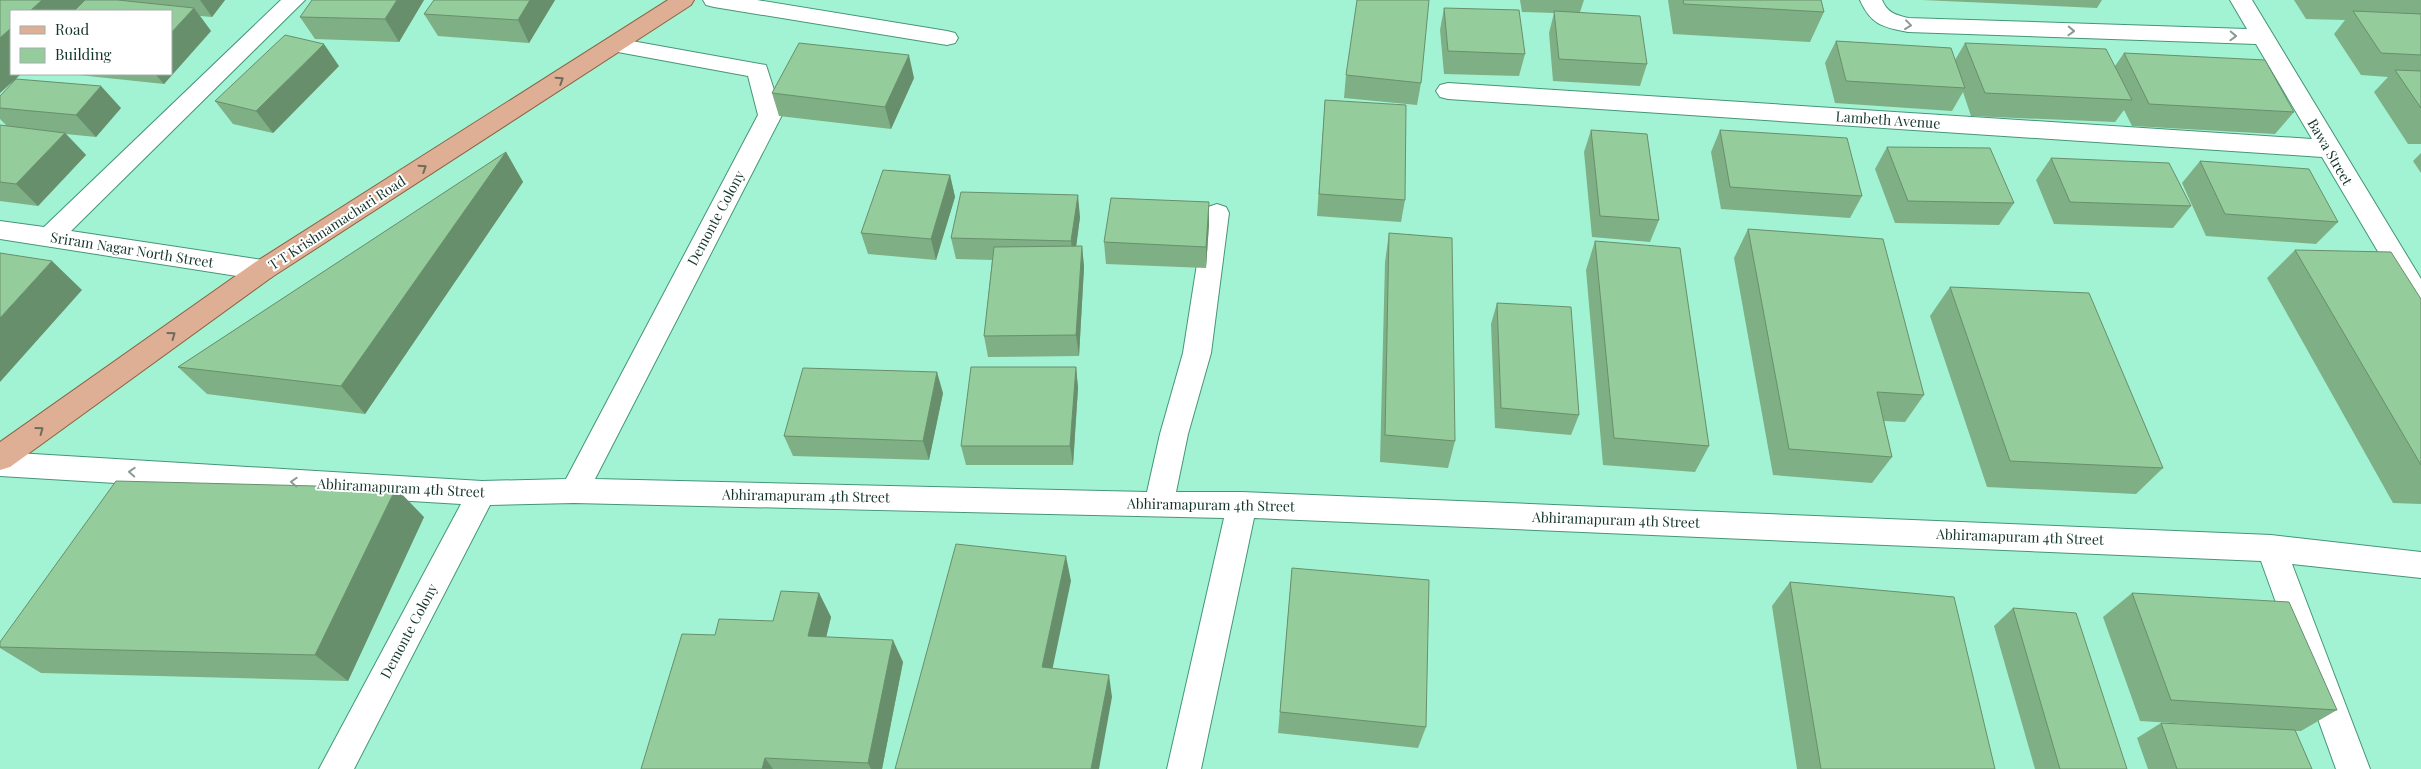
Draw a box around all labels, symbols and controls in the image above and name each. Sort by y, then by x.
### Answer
legend [10,10,172,75]
text: Road [55,19,89,39]
one-way arrow [1905,19,1913,30]
one-way arrow [2067,25,2075,36]
one-way arrow [2229,31,2237,42]
text: Building [55,44,112,64]
one-way arrow [555,77,564,86]
street label: Lambeth Avenue [1835,106,1941,133]
street label: Bawa Street [2304,115,2358,190]
one-way arrow [418,164,427,174]
street label: Demonte Colony [682,167,749,269]
street label: T T Krishnamachari Road [265,171,409,274]
street label: Sriram Nagar North Street [49,227,216,272]
one-way arrow [166,332,176,341]
one-way arrow [34,427,44,436]
one-way arrow [127,466,135,477]
street label: Abhiramapuram 4th Street [316,474,486,501]
one-way arrow [290,476,298,487]
street label: Abhiramapuram 4th Street [721,485,891,506]
street label: Abhiramapuram 4th Street [1126,494,1296,515]
street label: Abhiramapuram 4th Street [1531,507,1701,532]
street label: Abhiramapuram 4th Street [1935,524,2105,549]
street label: Demonte Colony [375,580,442,682]

